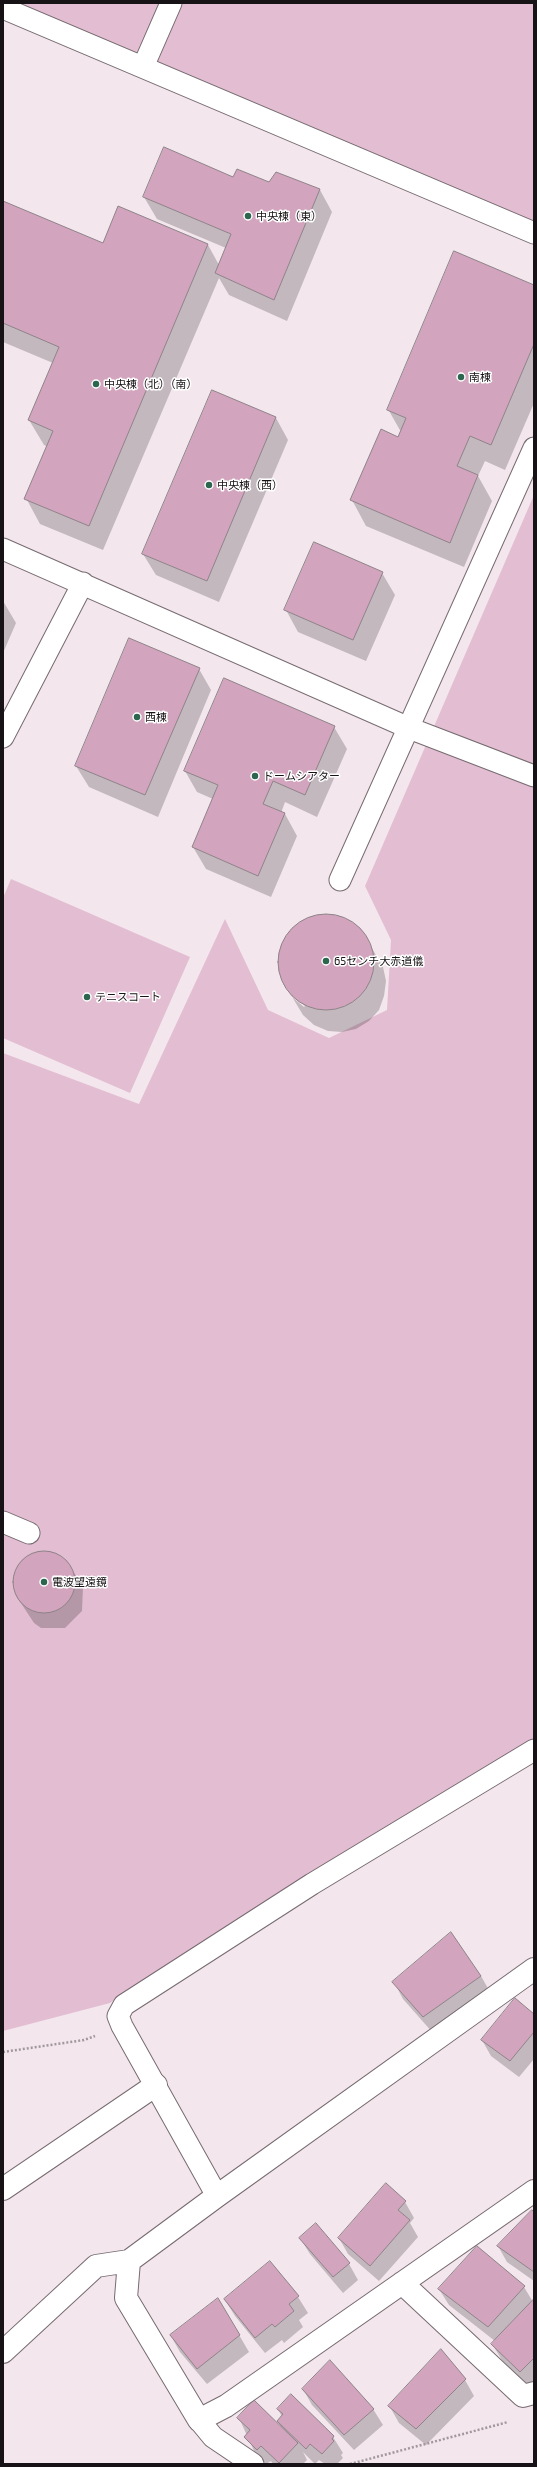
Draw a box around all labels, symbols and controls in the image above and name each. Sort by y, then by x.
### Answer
place label: 中央棟（東） [256,209,322,223]
marker: 中央棟（東） [243,211,253,221]
place label: 南棟 [469,370,491,384]
marker: 南棟 [456,372,466,382]
place label: 中央棟（北）（南） [104,377,197,391]
marker: 中央棟（北）（南） [91,379,101,389]
place label: 中央棟（西） [217,478,283,492]
marker: 中央棟（西） [204,480,214,490]
place label: 西棟 [145,710,167,724]
marker: 西棟 [132,712,142,722]
place label: ドームシアター [263,769,340,783]
marker: ドームシアター [250,771,260,781]
place label: 65センチ大赤道儀 [334,954,423,968]
marker: 65センチ大赤道儀 [321,956,331,966]
place label: テニスコート [95,990,161,1004]
marker: テニスコート [82,992,92,1002]
place label: 電波望遠鏡 [52,1575,107,1589]
marker: 電波望遠鏡 [39,1577,49,1587]

